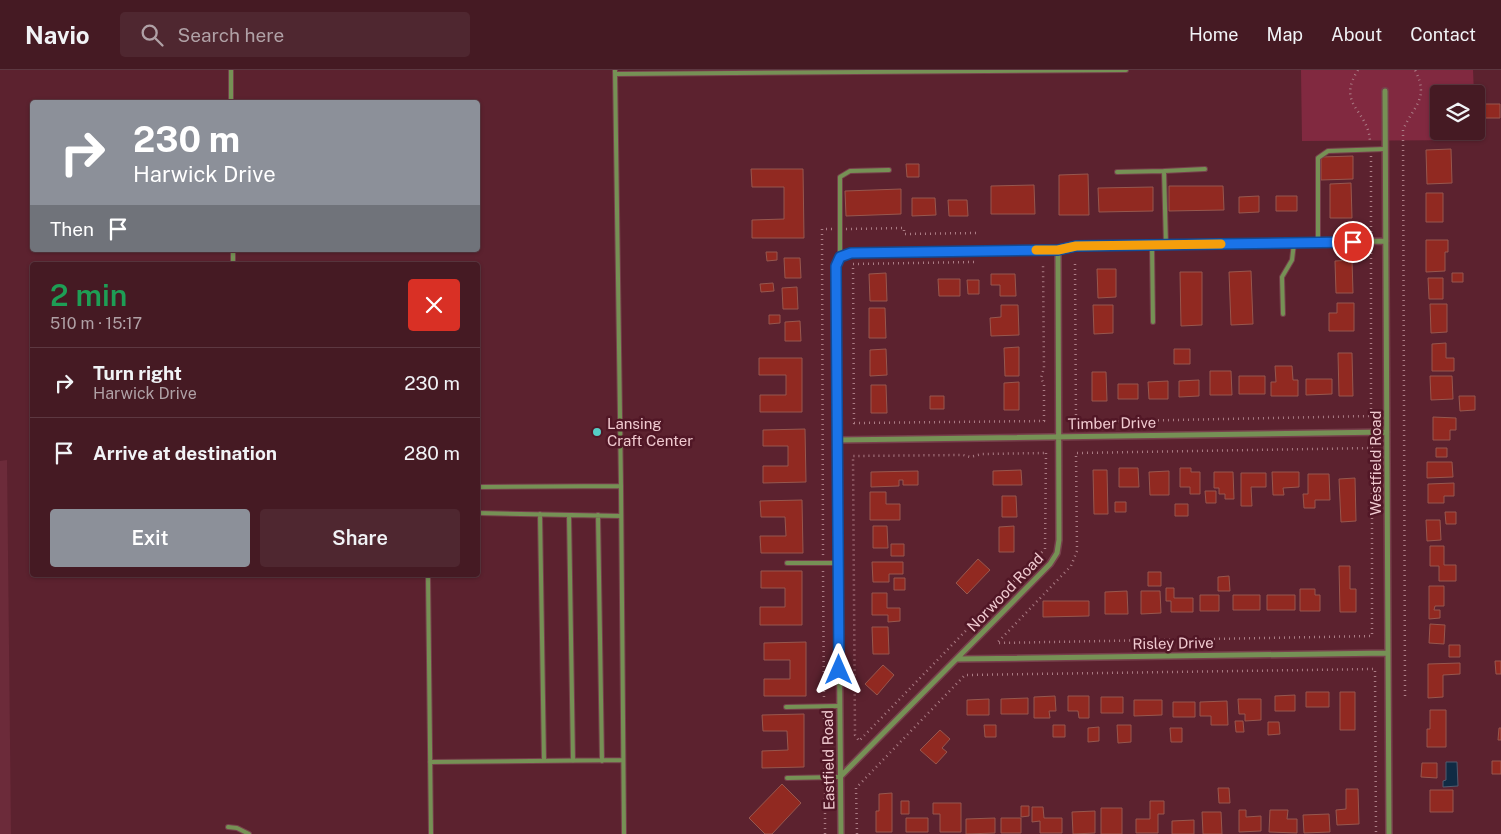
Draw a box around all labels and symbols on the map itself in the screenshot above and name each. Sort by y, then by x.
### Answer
pin [1332,221,1374,263]
street label: Westfield Road [1367,410,1384,516]
street label: Timber Drive [1068,414,1156,432]
place label: Lansing Craft Center [607,415,693,449]
marker: Lansing Craft Center [591,426,603,438]
street label: Norwood Road [963,549,1047,635]
street label: Risley Drive [1132,634,1214,652]
position arrow [812,643,864,695]
street label: Eastfield Road [819,710,837,810]

